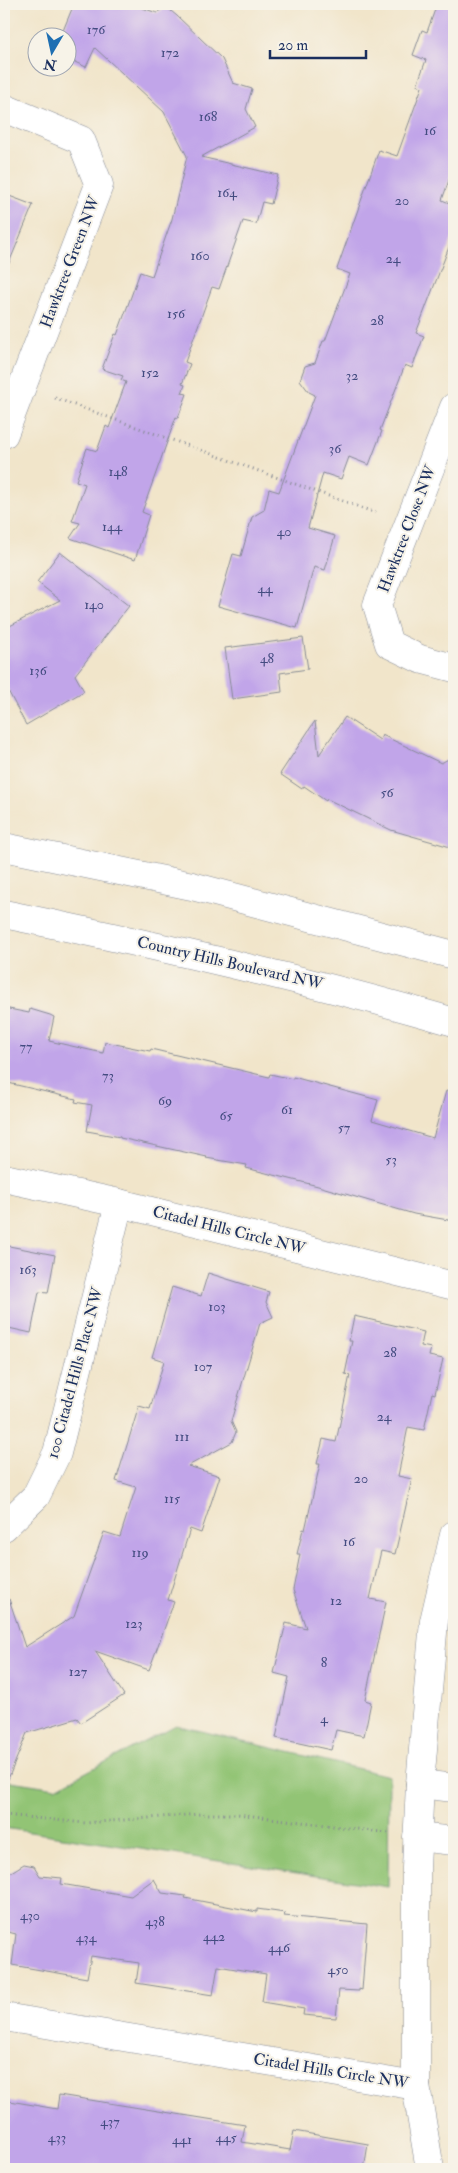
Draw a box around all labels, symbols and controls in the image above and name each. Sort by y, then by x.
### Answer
house number: 176 [87,21,106,38]
north arrow [28,28,78,78]
scale bar [270,28,367,60]
text: 20 m [278,36,308,55]
house number: 172 [161,44,179,61]
text: N [42,55,59,74]
house number: 168 [199,108,218,125]
house number: 16 [424,122,437,139]
house number: 164 [217,184,238,201]
house number: 20 [395,192,409,209]
street label: Hawktree Green NW [36,193,105,331]
house number: 160 [190,247,210,264]
house number: 24 [386,250,402,267]
house number: 156 [167,305,186,322]
house number: 28 [370,312,384,329]
house number: 152 [141,364,159,381]
house number: 32 [346,367,358,384]
house number: 36 [329,440,342,457]
street label: Hawktree Close NW [374,462,441,595]
house number: 148 [108,463,128,480]
house number: 144 [102,518,123,535]
house number: 40 [277,523,291,540]
house number: 44 [257,580,274,597]
house number: 140 [84,596,104,613]
house number: 48 [260,650,274,667]
house number: 136 [29,662,48,679]
house number: 56 [380,784,395,801]
street label: Country Hills Boulevard NW [135,932,326,994]
house number: 77 [20,1038,33,1055]
house number: 73 [102,1067,114,1084]
house number: 69 [158,1092,172,1109]
house number: 61 [281,1101,293,1118]
house number: 65 [219,1107,233,1124]
house number: 57 [338,1119,351,1136]
house number: 53 [385,1151,397,1168]
street label: Citadel Hills Circle NW [150,1201,308,1259]
house number: 163 [19,1261,37,1278]
street label: 100 Citadel Hills Place NW [42,1284,108,1461]
house number: 103 [208,1298,226,1315]
house number: 28 [383,1344,397,1361]
house number: 107 [194,1358,213,1375]
house number: 24 [377,1408,393,1425]
house number: 111 [175,1428,190,1445]
house number: 20 [354,1470,368,1487]
house number: 115 [164,1490,181,1507]
house number: 16 [343,1533,356,1550]
house number: 119 [131,1544,149,1561]
house number: 12 [330,1592,342,1609]
house number: 123 [125,1615,143,1632]
house number: 8 [321,1654,328,1671]
house number: 127 [69,1663,88,1680]
house number: 4 [320,1710,329,1727]
house number: 430 [20,1907,40,1924]
house number: 438 [145,1913,165,1930]
house number: 442 [203,1928,225,1945]
house number: 434 [76,1929,98,1946]
house number: 446 [268,1939,291,1956]
house number: 450 [328,1961,348,1978]
street label: Citadel Hills Circle NW [252,2049,411,2093]
house number: 437 [100,2113,120,2130]
house number: 433 [48,2129,66,2146]
house number: 445 [215,2129,237,2146]
house number: 441 [172,2131,192,2148]

